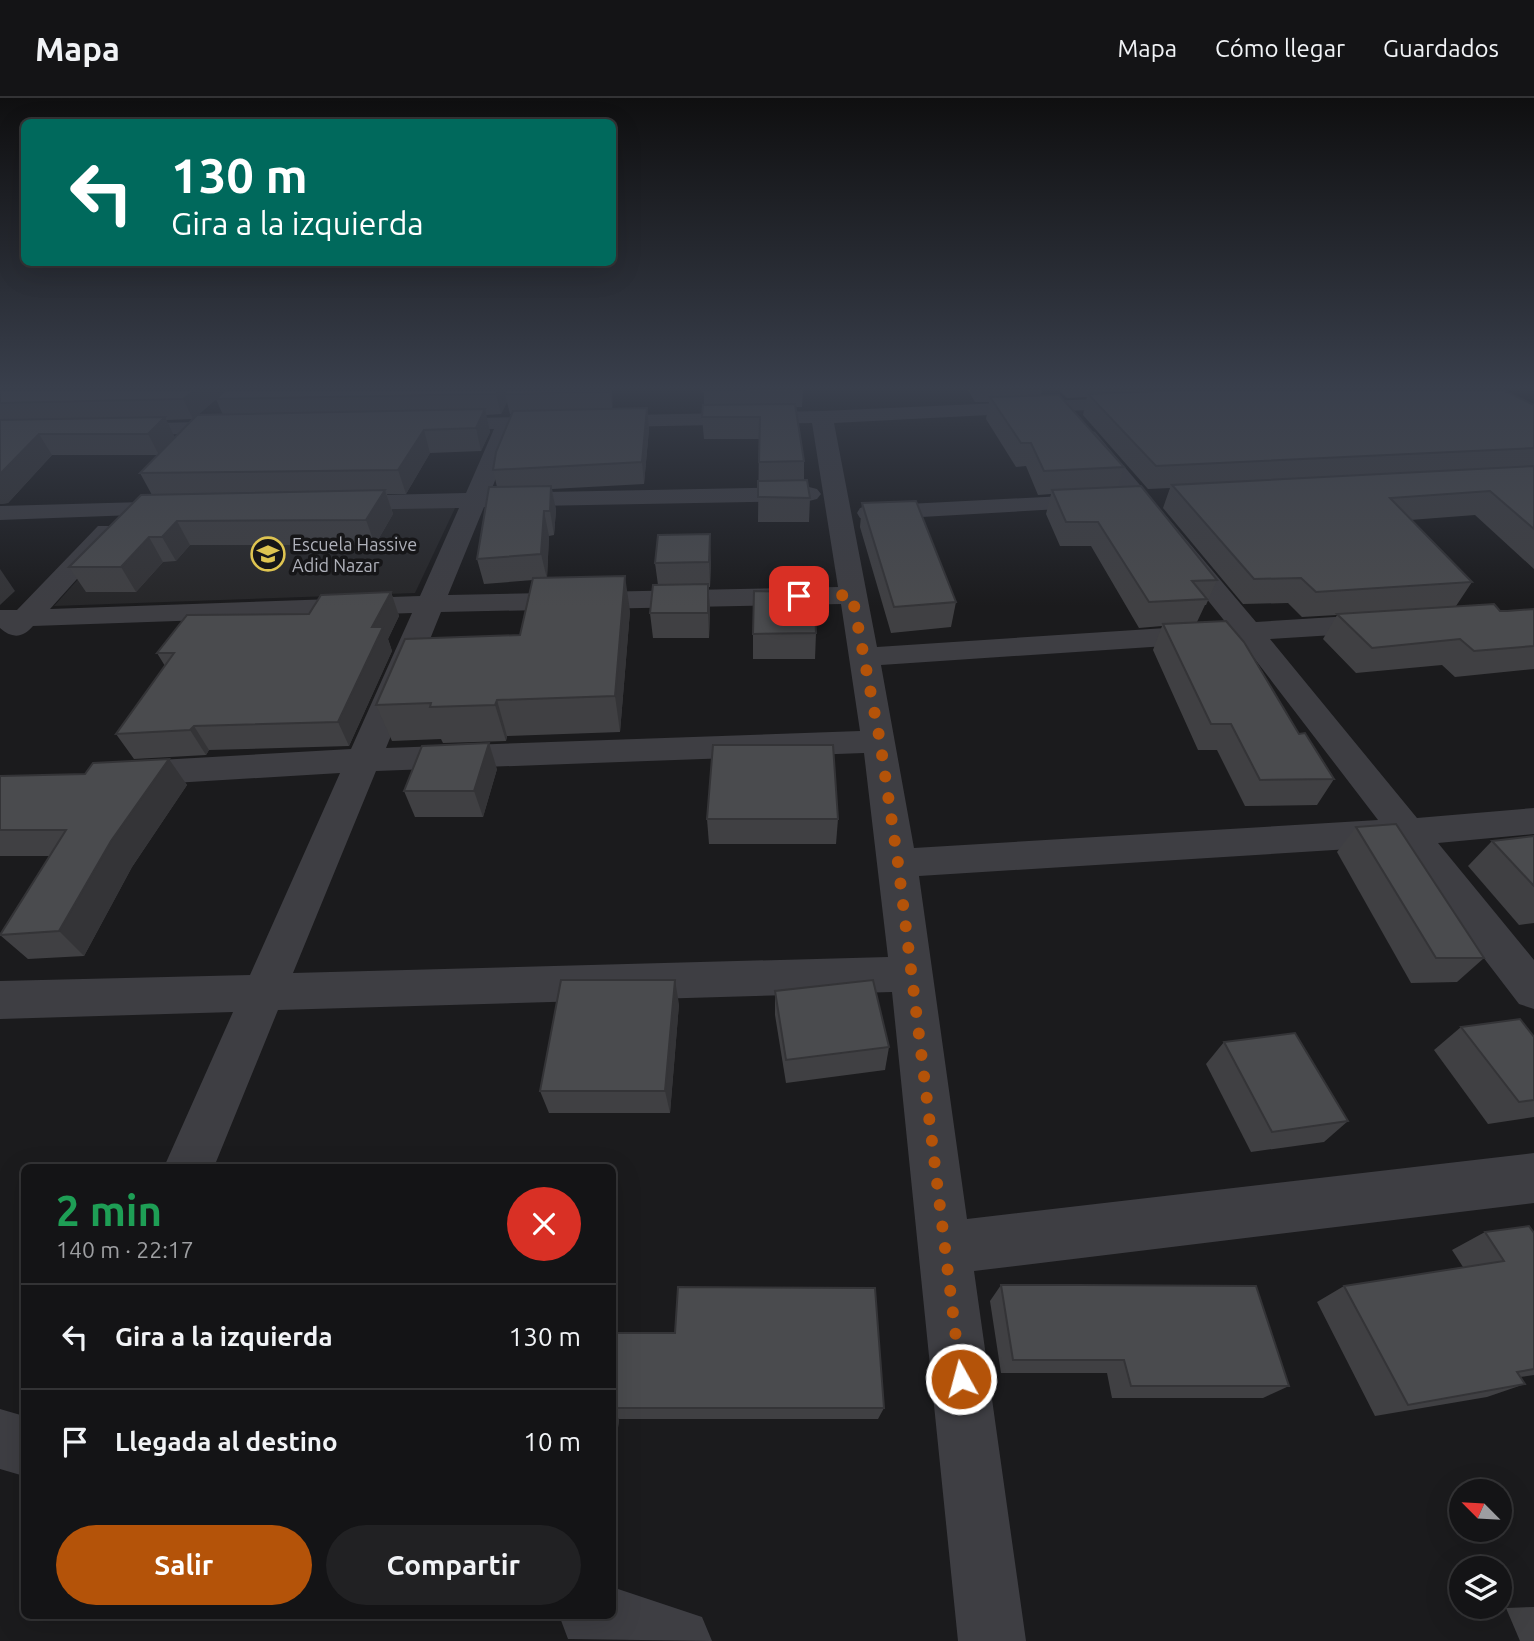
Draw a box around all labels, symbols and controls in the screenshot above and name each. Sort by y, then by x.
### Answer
text: Mapa [35,30,120,67]
text: Mapa [1117,35,1177,62]
text: Cómo llegar [1215,35,1345,62]
text: Guardados [1383,35,1499,62]
icon: left [56,147,147,238]
text: 130 m [171,147,308,202]
text: Gira a la izquierda [171,205,424,241]
place label: Escuela Hassive Adid Nazar [292,534,417,575]
school or university icon: Escuela Hassive Adid Nazar [249,535,287,573]
pin [769,566,829,626]
icon: arrive [780,577,818,615]
text: 2 min [56,1187,162,1234]
button: close [507,1187,581,1261]
text: 140 m · 22:17 [56,1237,194,1262]
icon: left [56,1318,94,1356]
text: Gira a la izquierda [115,1322,333,1351]
text: 130 m [509,1322,581,1351]
position arrow [924,1342,998,1416]
icon: arrive [56,1423,94,1461]
text: Llegada al destino [115,1427,338,1456]
text: 10 m [523,1427,581,1456]
north arrow [1449,1479,1512,1542]
map controls [1449,1479,1512,1619]
button: Salir [56,1525,312,1605]
button: Compartir [326,1525,581,1605]
button: layers [1449,1556,1512,1619]

